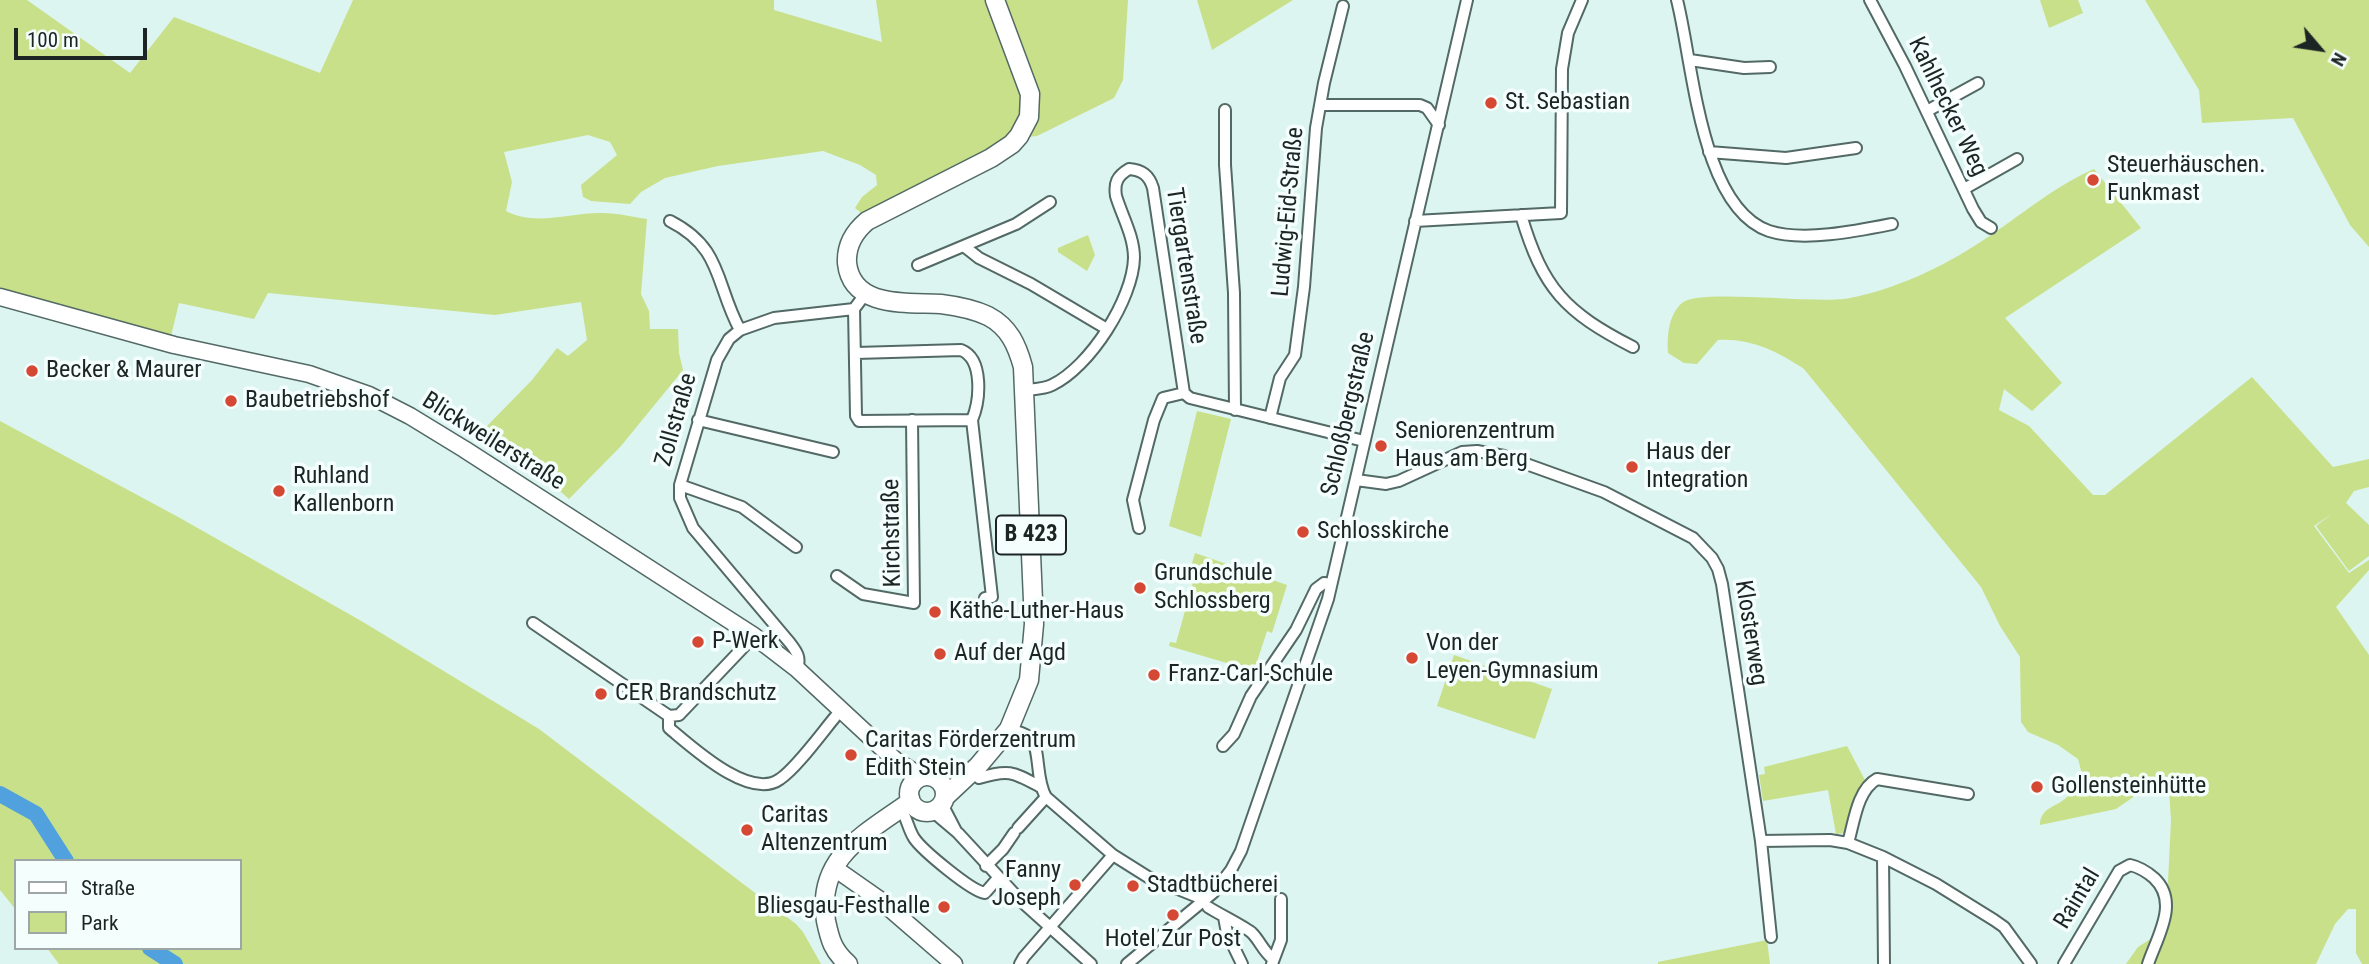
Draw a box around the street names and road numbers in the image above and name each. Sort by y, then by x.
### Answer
street label: Kahlhecker Weg [1901,33,1993,181]
street label: Ludwig-Eid-Straße [1267,126,1311,298]
street label: Tiergartenstraße [1158,186,1212,346]
street label: Schloßbergstraße [1316,329,1382,499]
street label: Zollstraße [650,370,704,470]
street label: Blickweilerstraße [416,387,570,497]
street label: Kirchstraße [878,478,908,588]
road number: B 423 [996,516,1066,554]
street label: Klosterweg [1727,578,1773,688]
street label: Raintal [2049,864,2107,934]

